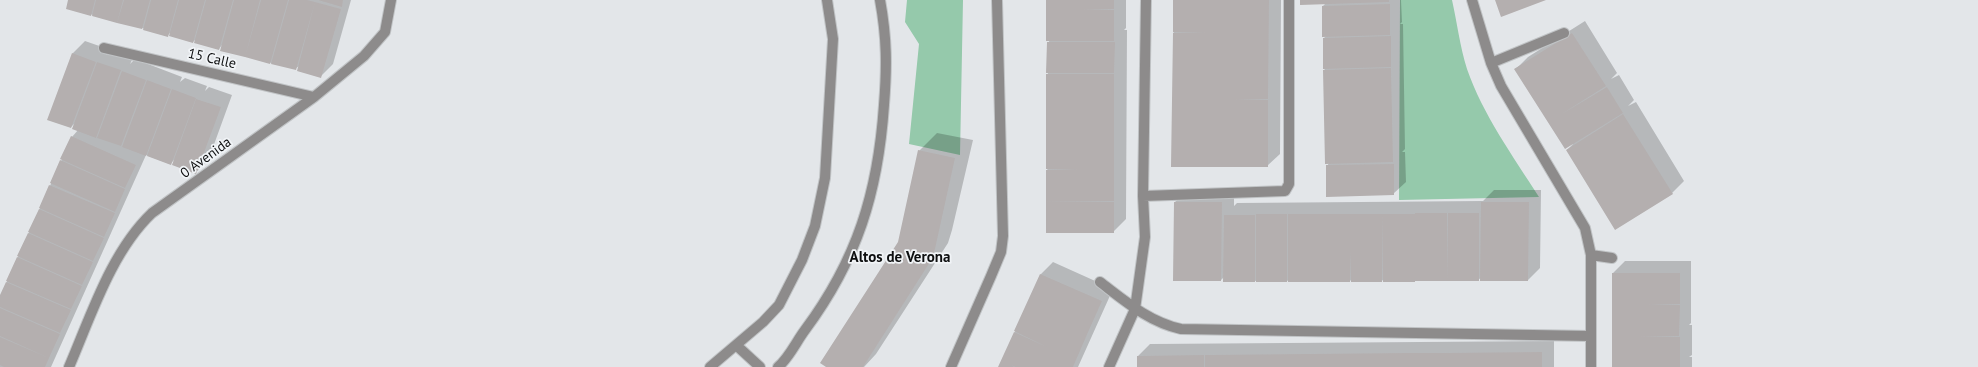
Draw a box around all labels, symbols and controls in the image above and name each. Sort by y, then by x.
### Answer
street label: 15 Calle [186,45,238,73]
street label: 0 Avenida [177,134,235,182]
district label: Altos de Verona [850,249,950,267]

